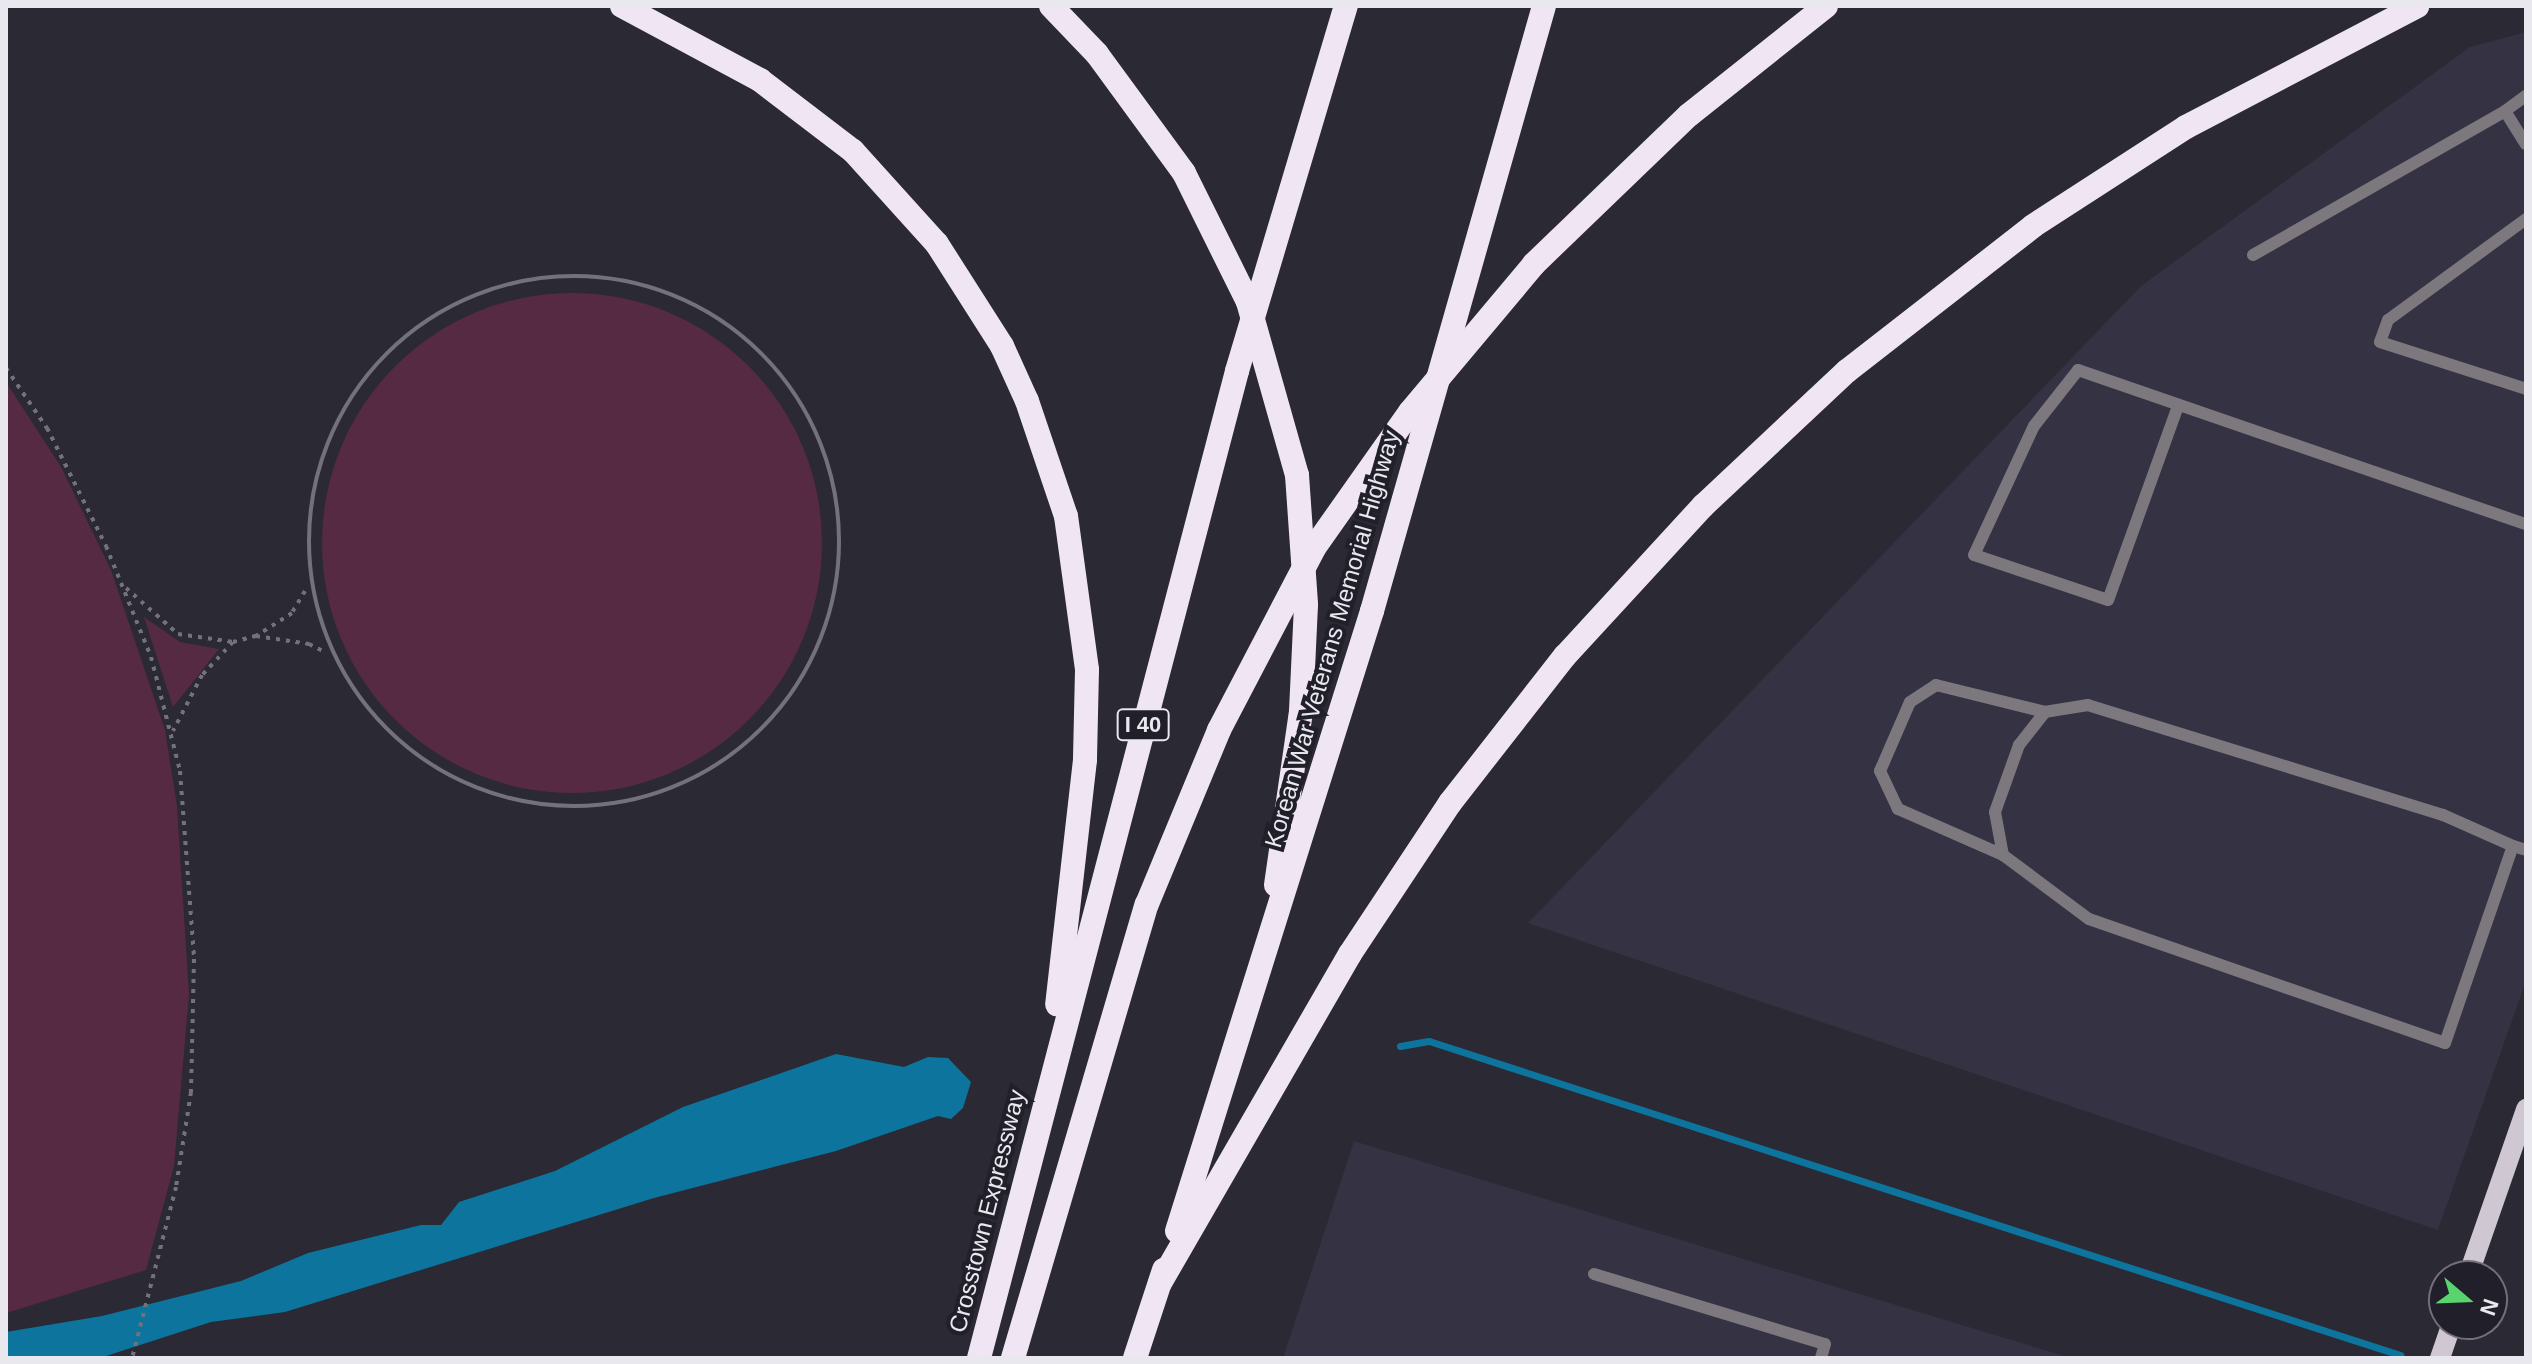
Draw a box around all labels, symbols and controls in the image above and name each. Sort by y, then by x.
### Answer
street label: Korean War Veterans Memorial Highway [1259,427,1405,851]
road number: I 40 [1115,707,1171,743]
street label: Crosstown Expressway [943,1087,1031,1335]
north arrow [2428,1260,2508,1340]
text: N [2475,1296,2504,1319]

